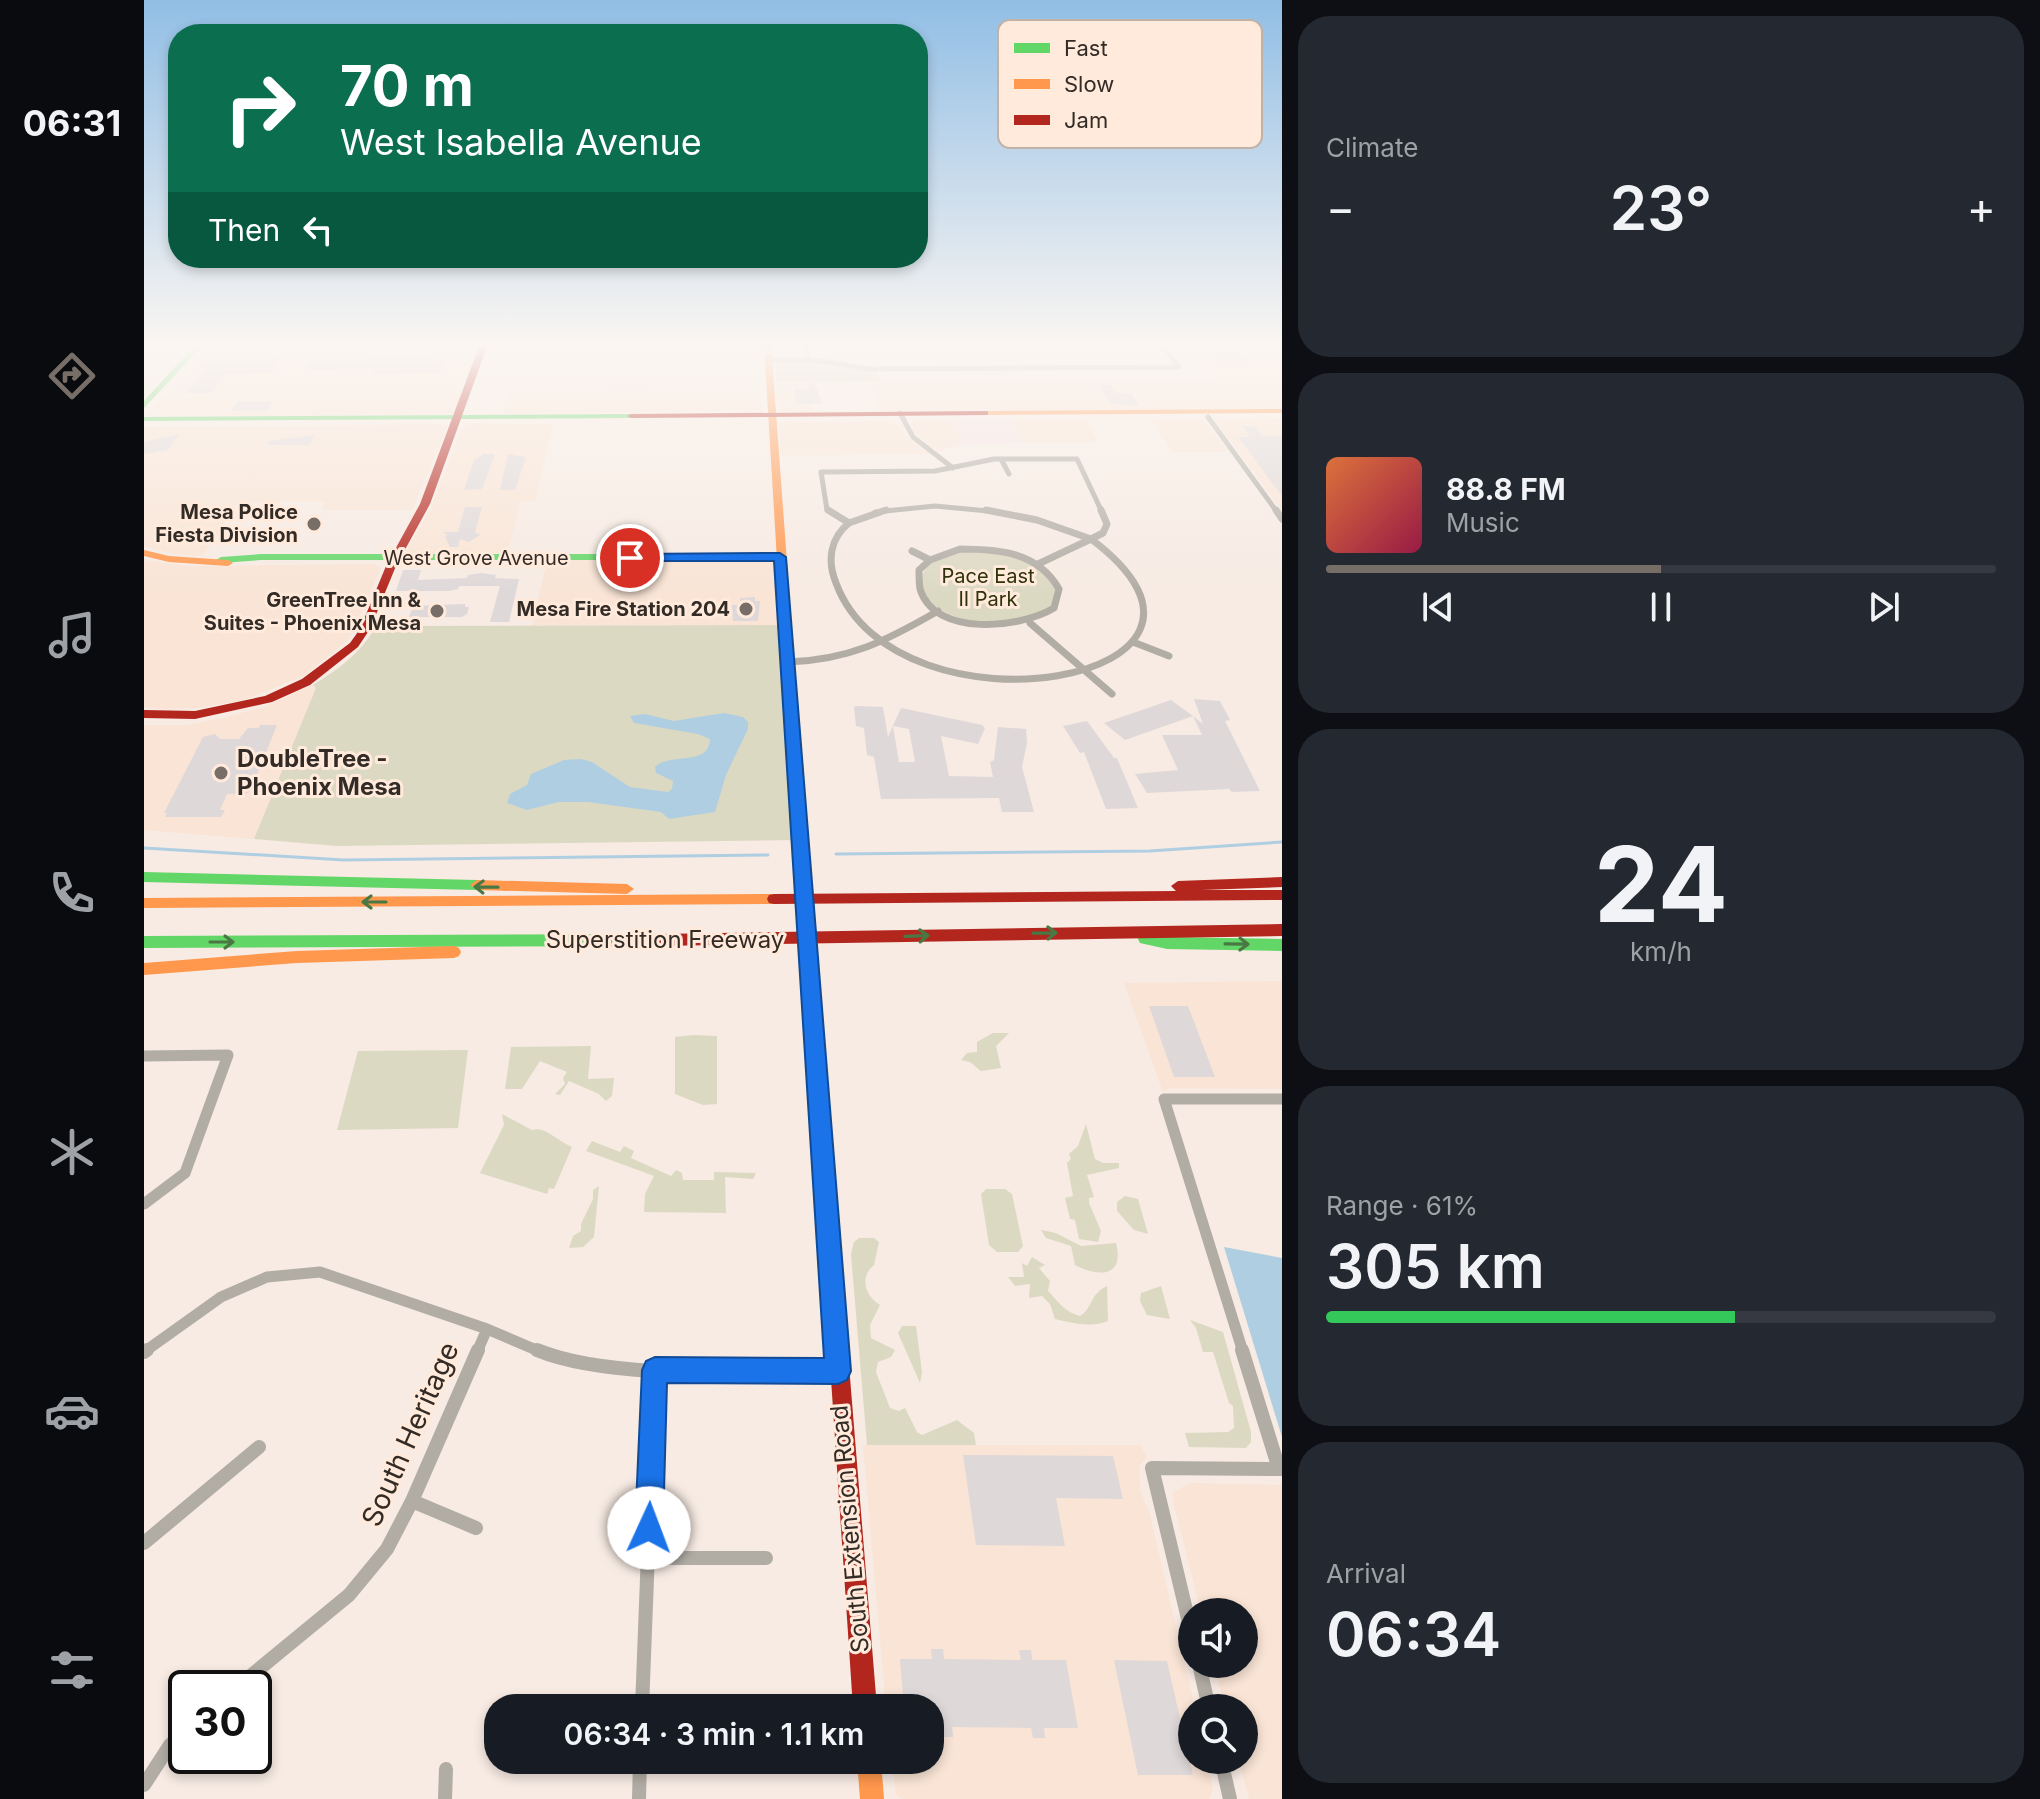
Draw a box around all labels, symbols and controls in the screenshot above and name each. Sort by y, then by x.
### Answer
legend [998,20,1262,148]
text: Fast [1064,35,1108,61]
text: 70 m [340,52,474,120]
icon: right [208,56,312,160]
text: Slow [1064,71,1114,97]
text: 06:31 [23,101,121,145]
text: Jam [1064,107,1108,133]
text: West Isabella Avenue [340,120,702,164]
text: Climate [1326,132,1418,163]
text: 23° [1610,172,1712,244]
text: − [1326,181,1355,235]
text: + [1967,181,1996,235]
icon: left [296,208,340,252]
text: Then [208,212,280,248]
icon: directions [44,348,100,404]
text: 88.8 FM [1446,471,1566,507]
place label: Mesa Police Fiesta Division [155,500,298,547]
text: Music [1446,507,1520,538]
marker: Mesa Police Fiesta Division [305,515,323,533]
pin [596,524,664,592]
icon: arrive [608,536,652,580]
street label: West Grove Avenue [383,546,569,570]
park label: Pace East II Park [941,564,1035,611]
icon: previous [1416,585,1460,629]
icon: pause [1639,585,1683,629]
icon: next [1862,585,1906,629]
place label: GreenTree Inn & Suites - Phoenix Mesa [204,588,422,635]
place label: Mesa Fire Station 204 [517,597,730,621]
marker: Mesa Fire Station 204 [737,600,755,618]
marker: GreenTree Inn & Suites - Phoenix Mesa [428,602,446,620]
icon: music [44,607,100,663]
place label: DoubleTree - Phoenix Mesa [237,744,402,801]
marker: DoubleTree - Phoenix Mesa [212,764,230,782]
text: 24 [1594,821,1728,947]
icon: phone [44,865,100,921]
one-way arrow [473,880,500,895]
one-way arrow [361,894,388,910]
street label: Superstition Freeway [546,925,784,954]
one-way arrow [1031,925,1058,941]
one-way arrow [903,929,930,944]
one-way arrow [208,934,235,950]
text: km/h [1630,936,1692,967]
one-way arrow [1223,937,1250,952]
icon: climate [44,1124,100,1180]
text: Range · 61% [1326,1190,1478,1221]
text: 305 km [1326,1230,1545,1302]
street label: South Heritage [354,1337,466,1531]
icon: car [44,1383,100,1439]
street label: South Extension Road [824,1404,875,1654]
position arrow [607,1486,691,1570]
text: Arrival [1326,1558,1406,1589]
map controls [1178,1598,1258,1774]
button: sound [1178,1598,1258,1678]
text: 06:34 [1326,1598,1501,1670]
icon: filters [44,1642,100,1698]
speed limit sign: 30 [168,1670,272,1774]
button: search [1178,1694,1258,1774]
text: 06:34 · 3 min · 1.1 km [564,1716,864,1752]

